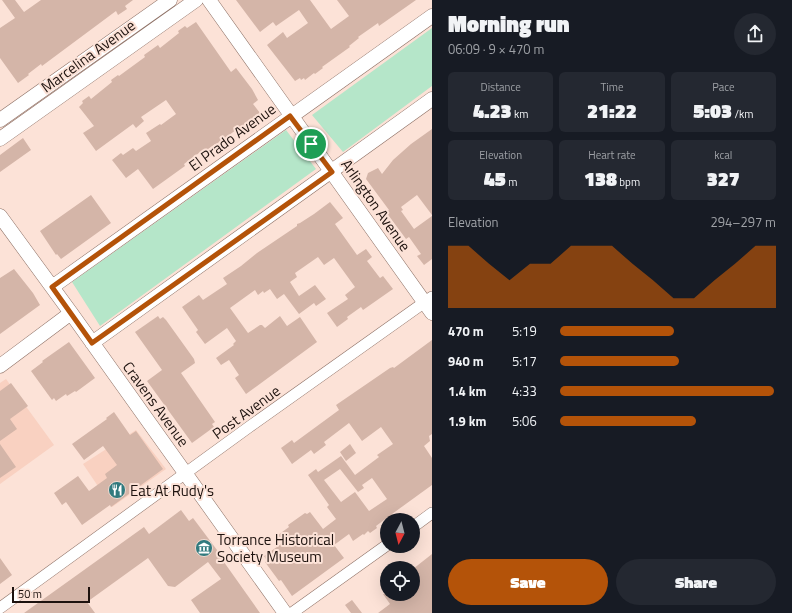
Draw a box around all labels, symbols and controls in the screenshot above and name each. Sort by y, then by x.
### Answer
text: Morning run [448,7,570,41]
button: share [734,13,776,55]
street label: Marcelina Avenue [36,14,140,98]
text: 06:09 · 9 × 470 m [448,39,544,59]
text: Distance [481,79,521,95]
text: Time [601,79,623,95]
text: Pace [712,79,734,95]
text: 4.23 [473,95,512,126]
text: 21:22 [587,95,637,126]
text: 5:03 [693,95,732,126]
street label: El Prado Avenue [184,97,280,177]
text: km [512,106,528,122]
text: /km [732,106,753,122]
pin [294,127,328,161]
icon: arrive [300,133,322,155]
text: Elevation [479,147,522,163]
text: Heart rate [588,147,636,163]
text: kcal [714,147,732,163]
street label: Arlington Avenue [336,154,416,256]
text: 45 [484,163,506,194]
text: 138 [584,163,617,194]
text: 327 [707,163,740,194]
text: m [506,174,517,190]
text: bpm [617,174,640,190]
text: Elevation [448,212,499,232]
text: 294–297 m [710,212,776,232]
text: 470 m [448,321,484,341]
text: 5:19 [512,321,537,341]
text: 940 m [448,351,484,371]
text: 5:17 [512,351,537,371]
street label: Cravens Avenue [117,357,195,451]
street label: Post Avenue [207,379,285,445]
text: 1.4 km [448,381,486,401]
text: 4:33 [512,381,537,401]
text: 1.9 km [448,411,486,431]
text: 5:06 [512,411,537,431]
place label: Eat At Rudy's [130,479,214,502]
restaurant icon: Eat At Rudy's [107,480,127,500]
north arrow [380,513,420,553]
map controls [380,513,420,601]
place label: Torrance Historical Society Museum [217,528,334,568]
museum icon: Torrance Historical Society Museum [194,538,214,558]
button: Save [448,559,608,605]
button: Share [616,559,776,605]
button: locate [380,561,420,601]
scale bar [12,585,90,604]
text: 50 m [18,586,42,602]

